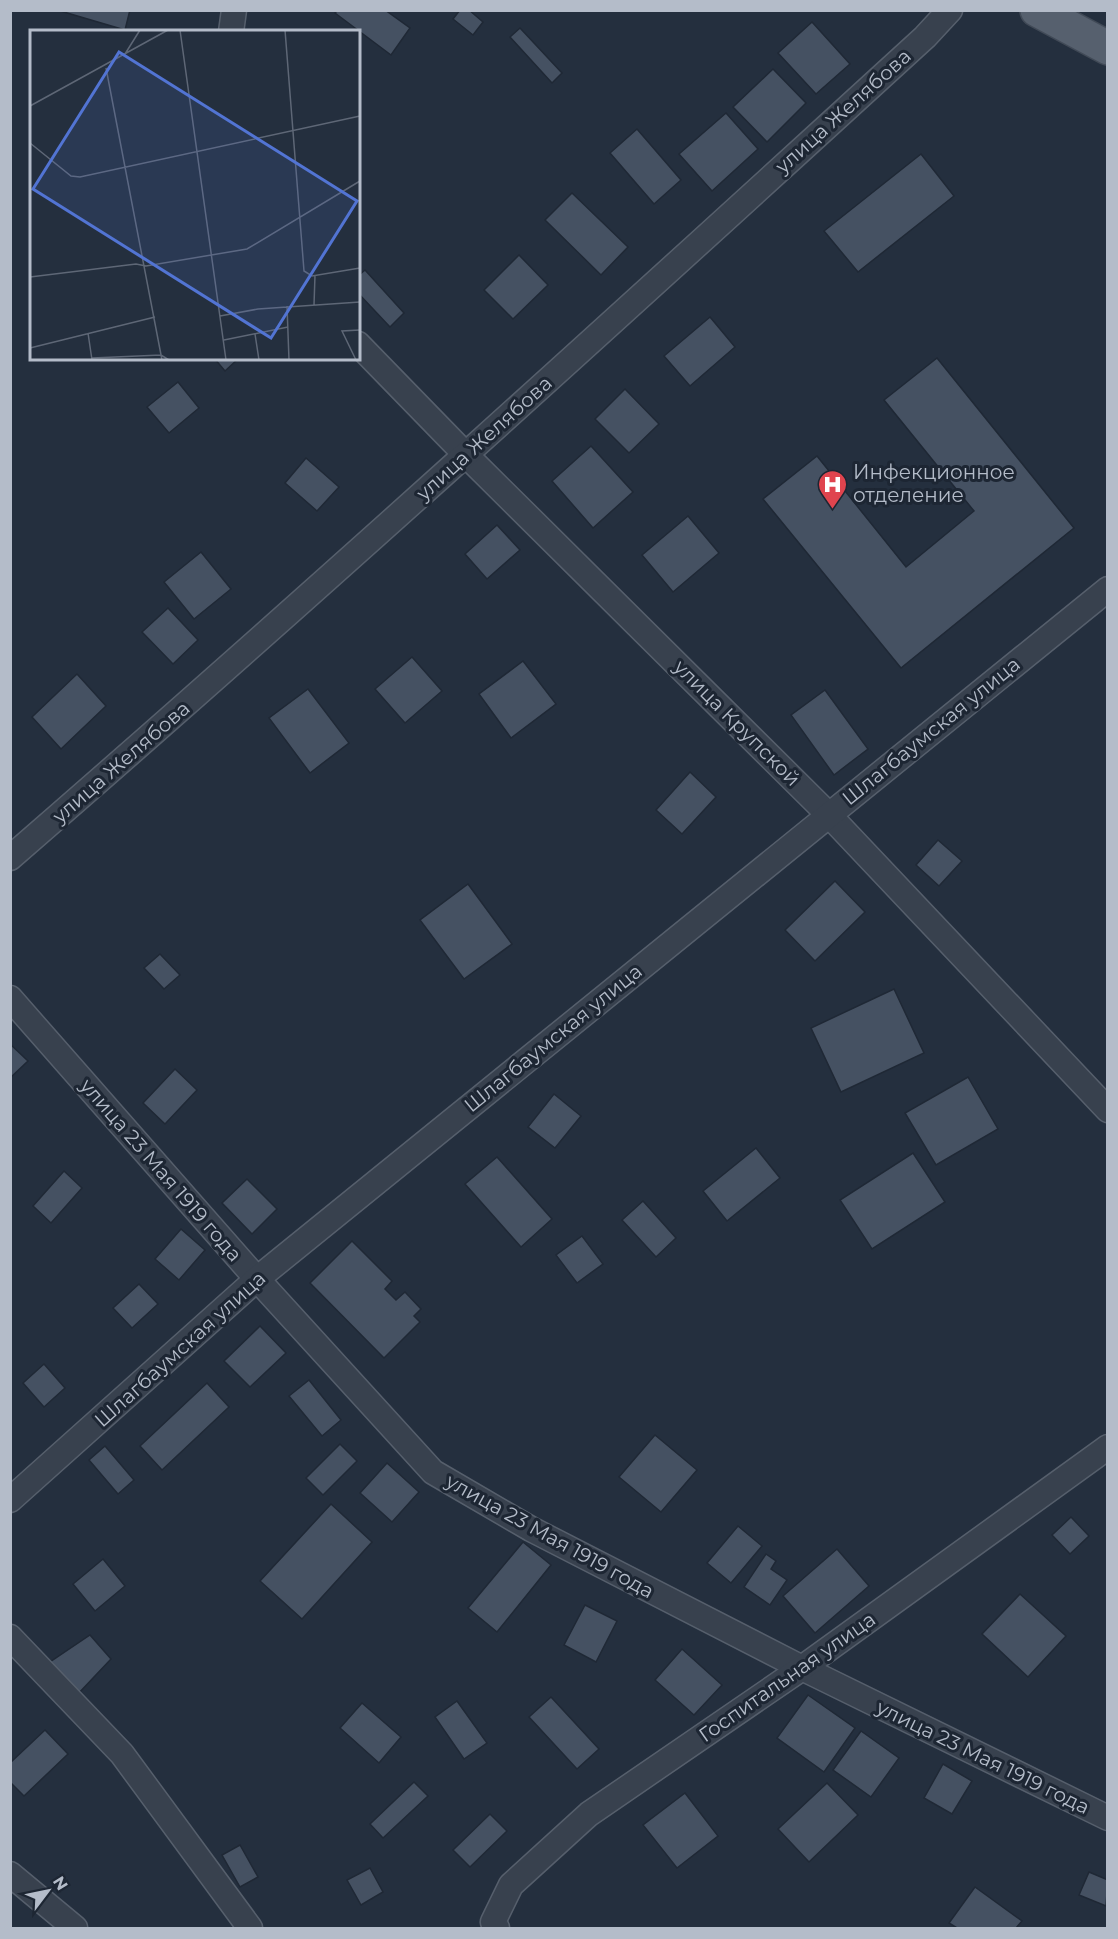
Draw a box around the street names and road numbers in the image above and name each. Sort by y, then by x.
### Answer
street label: улица Желябова [770,44,916,179]
street label: улица Желябова [411,371,557,506]
street label: Шлагбаумская улица [837,652,1025,810]
street label: улица Крупской [668,654,805,791]
street label: улица Желябова [47,696,195,829]
street label: Шлагбаумская улица [459,959,647,1117]
street label: улица 23 Мая 1919 года [74,1073,247,1266]
street label: Шлагбаумская улица [90,1266,270,1432]
street label: улица 23 Мая 1919 года [441,1468,658,1603]
street label: Госпитальная улица [694,1607,880,1747]
street label: улица 23 Мая 1919 года [872,1694,1094,1819]

